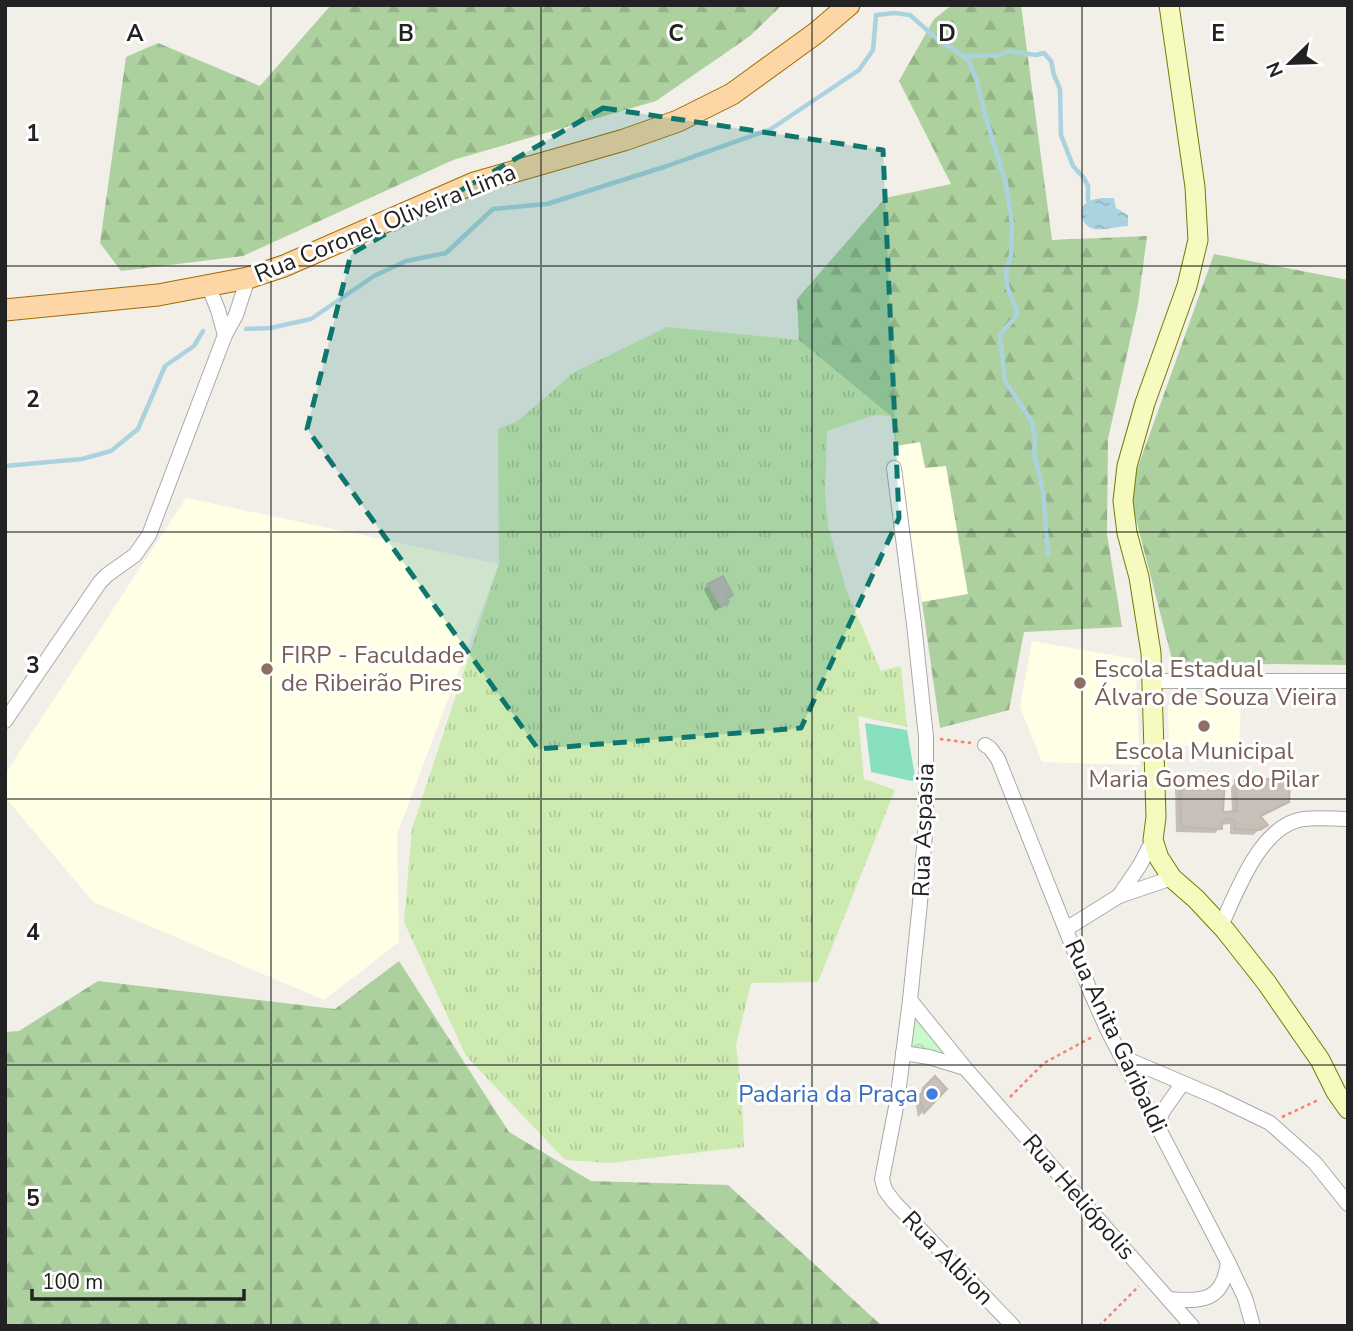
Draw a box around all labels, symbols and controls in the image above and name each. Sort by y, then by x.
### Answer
text: A [126,18,144,49]
text: B [398,18,414,49]
text: C [668,18,684,49]
text: D [938,18,956,49]
text: E [1211,18,1225,49]
north arrow [1255,28,1325,98]
text: N [1261,58,1290,81]
text: 1 [26,118,40,149]
street label: Rua Coronel Oliveira Lima [250,156,520,290]
text: 2 [26,384,40,415]
place label: FIRP - Faculdade de Ribeirão Pires [281,639,464,699]
text: 3 [26,650,40,681]
place label: Escola Estadual Álvaro de Souza Vieira [1094,653,1337,713]
marker: FIRP - Faculdade de Ribeirão Pires [259,661,275,677]
marker: Escola Estadual Álvaro de Souza Vieira [1072,675,1088,691]
marker: Escola Municipal Maria Gomes do Pilar [1196,718,1212,734]
place label: Escola Municipal Maria Gomes do Pilar [1089,735,1320,795]
street label: Rua Aspasia [905,763,941,897]
text: 4 [26,917,40,948]
street label: Rua Anita Garibaldi [1057,934,1175,1138]
place label: Padaria da Praça [738,1078,918,1110]
marker: Padaria da Praça [924,1086,940,1102]
street label: Rua Heliópolis [1015,1127,1143,1267]
text: 5 [26,1183,40,1214]
street label: Rua Albion [895,1204,1001,1312]
scale bar [32,1258,243,1302]
text: 100 m [42,1268,103,1296]

